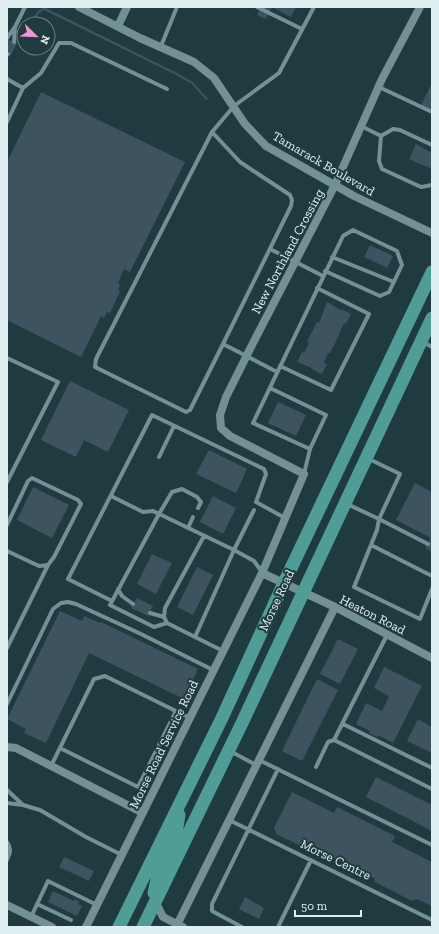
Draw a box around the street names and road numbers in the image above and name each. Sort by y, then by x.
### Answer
street label: Tamarack Boulevard [270,128,378,199]
street label: New Northland Crossing [248,186,327,316]
street label: Morse Road [256,567,297,633]
street label: Heaton Road [337,591,408,637]
street label: Morse Road Service Road [126,678,201,811]
street label: Morse Centre [298,836,373,883]

